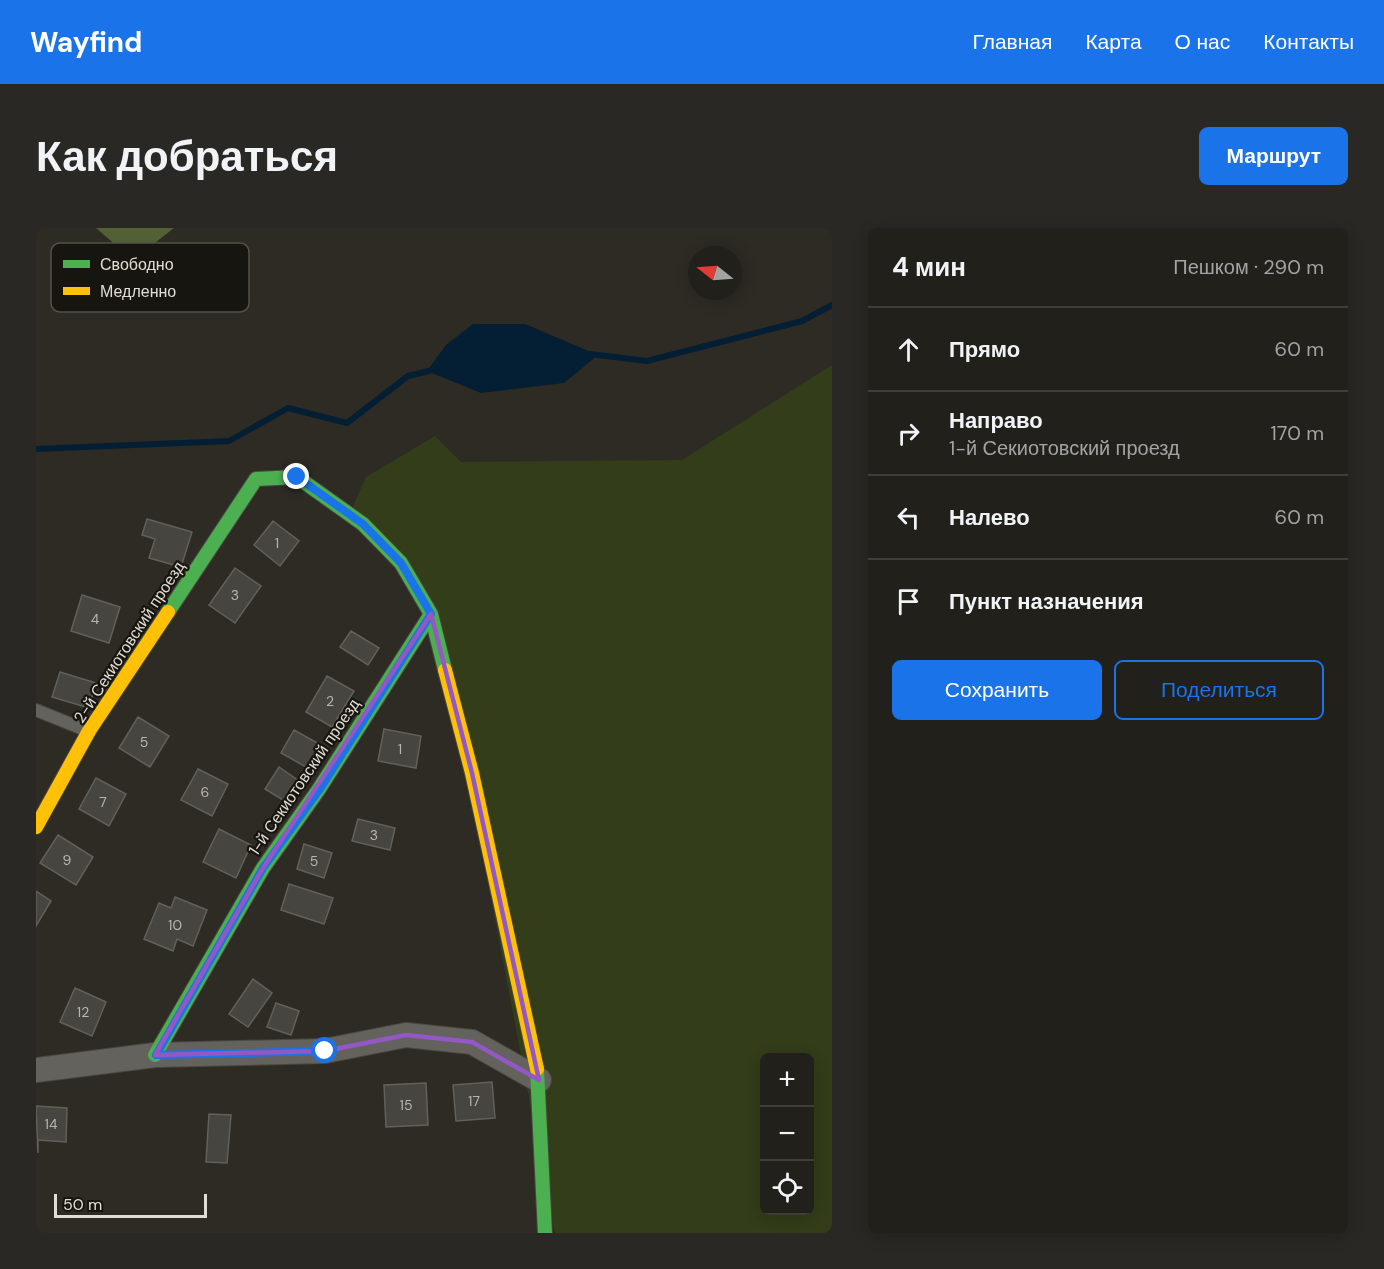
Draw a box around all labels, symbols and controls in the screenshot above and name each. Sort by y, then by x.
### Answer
text: Wayfind [30,24,142,61]
text: Главная [972,28,1052,56]
text: Карта [1085,28,1142,56]
text: О нас [1175,28,1230,56]
text: Контакты [1263,28,1354,56]
button: Маршрут [1199,127,1348,185]
text: Как добраться [36,129,338,184]
legend [51,243,249,312]
north arrow [688,246,742,300]
text: 4 мин [892,250,966,284]
text: Свободно [100,254,174,275]
text: Пешком · 290 m [1173,254,1324,280]
text: Медленно [100,281,176,302]
icon: ahead [892,333,925,366]
text: Прямо [949,335,1020,364]
text: 60 m [1275,336,1324,362]
text: Направо [949,406,1043,435]
icon: right [892,417,925,450]
text: 170 m [1271,420,1324,446]
text: 1-й Секиотовский проезд [949,435,1180,461]
route end [283,463,309,489]
icon: left [892,501,925,534]
text: Налево [949,503,1030,532]
text: 60 m [1275,504,1324,530]
house number: 1 [275,534,279,552]
street label: 2-й Секиотовский проезд [69,557,190,727]
icon: arrive [892,585,925,618]
house number: 3 [231,586,239,604]
text: Пункт назначения [949,587,1144,616]
house number: 4 [91,610,100,628]
button: Сохранить [892,660,1102,720]
button: Поделиться [1114,660,1324,720]
house number: 2 [326,692,334,710]
street label: 1-й Секиотовский проезд [244,694,365,859]
house number: 5 [140,733,148,751]
house number: 1 [398,740,402,758]
house number: 6 [201,783,209,801]
house number: 7 [99,793,107,811]
house number: 3 [370,826,378,844]
house number: 9 [63,851,72,869]
house number: 5 [310,852,318,870]
house number: 10 [168,916,182,934]
house number: 12 [77,1003,89,1021]
route start [311,1037,337,1063]
map controls [760,1053,814,1215]
button: + [760,1053,814,1107]
house number: 17 [468,1092,480,1110]
house number: 15 [400,1096,412,1114]
button: − [760,1107,814,1161]
house number: 14 [45,1115,58,1133]
button: locate [760,1161,814,1215]
scale bar [54,1191,207,1218]
text: 50 m [63,1194,102,1215]

